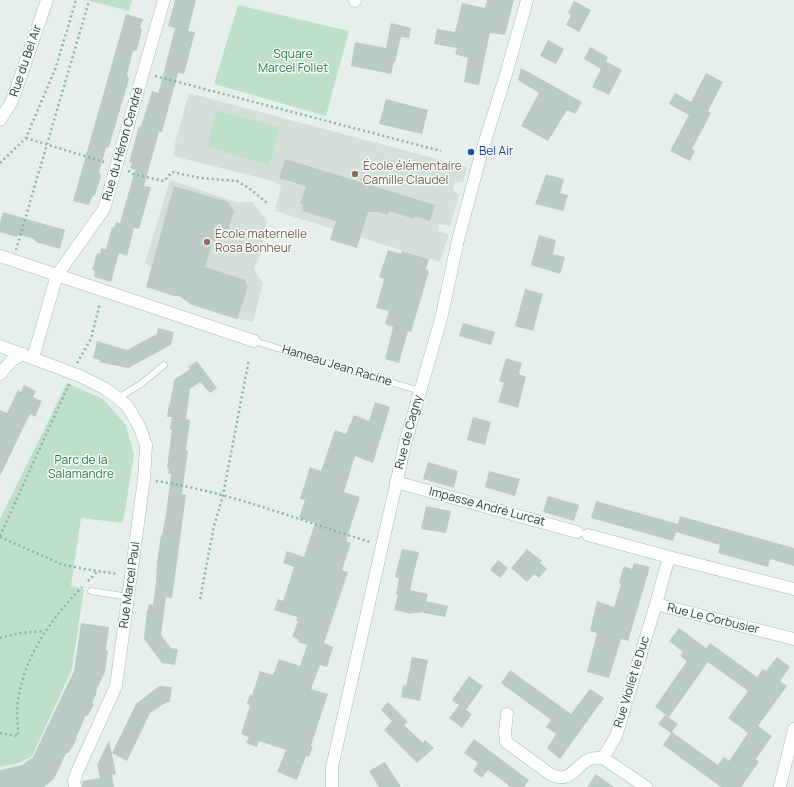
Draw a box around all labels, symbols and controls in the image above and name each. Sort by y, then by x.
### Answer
street label: Rue du Bel Air [7,23,45,99]
park label: Square Marcel Follet [258,48,328,76]
street label: Rue du Héron Cendré [100,85,146,203]
place label: Bel Air [479,145,513,159]
marker: Bel Air [466,147,476,157]
place label: École élémentaire Camille Claudel [363,160,462,188]
marker: École élémentaire Camille Claudel [350,169,360,179]
place label: École maternelle Rosa Bonheur [215,228,307,256]
marker: École maternelle Rosa Bonheur [202,237,212,247]
street label: Hameau Jean Racine [280,342,394,390]
street label: Rue de Cagny [392,393,426,471]
park label: Parc de la Salamandre [48,454,114,482]
street label: Impasse André Lurcat [427,485,547,529]
street label: Rue Marcel Paul [117,541,143,629]
street label: Rue Le Corbusier [665,601,761,637]
street label: Rue Viollet le Duc [611,635,653,729]

